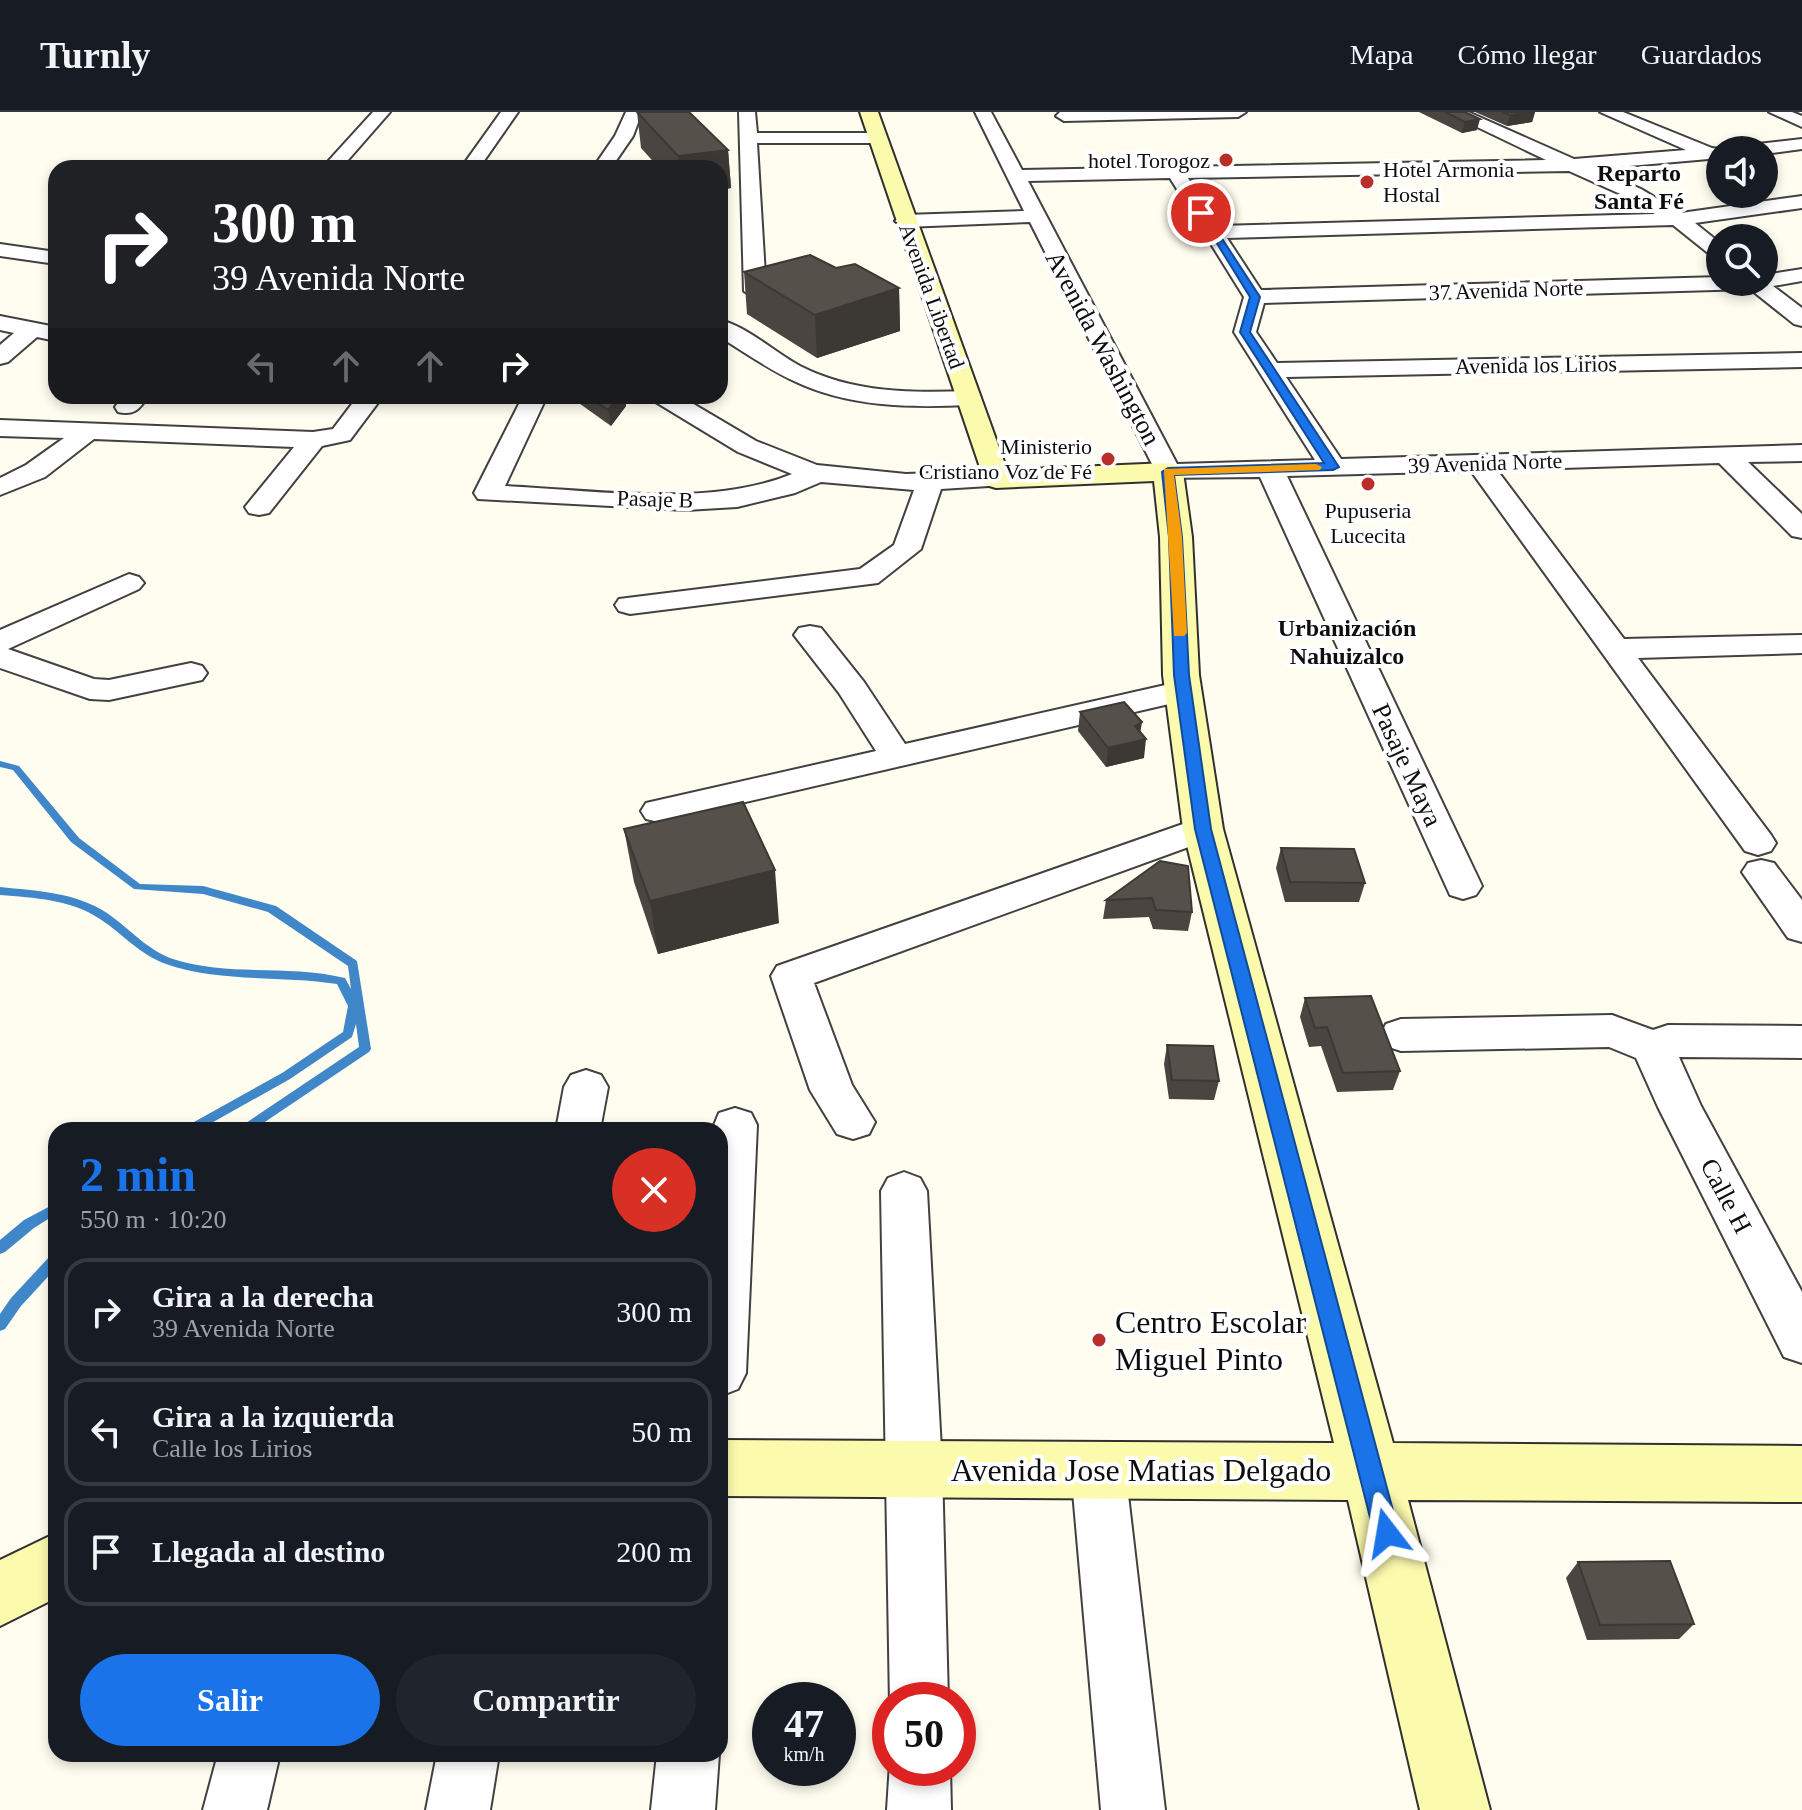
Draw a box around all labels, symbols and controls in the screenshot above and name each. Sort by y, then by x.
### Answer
text: Turnly [40,34,151,76]
text: Mapa [1350,39,1414,70]
text: Cómo llegar [1458,39,1597,70]
text: Guardados [1641,39,1762,70]
map controls [1706,136,1778,296]
button: sound [1706,136,1778,208]
place label: hotel Torogoz [1088,148,1210,173]
marker: hotel Torogoz [1217,151,1235,169]
place label: Hotel Armonia Hostal [1383,157,1515,207]
district label: Reparto Santa Fé [1594,160,1684,214]
marker: Hotel Armonia Hostal [1358,173,1376,191]
pin [1167,179,1235,247]
icon: arrive [1179,191,1223,235]
icon: right [80,192,184,296]
text: 300 m [212,192,357,254]
street label: Avenida Libertad [894,220,970,372]
button: search [1706,224,1778,296]
street label: Avenida Washington [1040,246,1166,450]
text: 39 Avenida Norte [212,258,465,298]
street label: 37 Avenida Norte [1428,275,1584,305]
icon: left [240,344,284,388]
icon: ahead [324,344,368,388]
icon: ahead [408,344,452,388]
icon: right [492,344,536,388]
street label: Avenida los Lirios [1455,351,1617,379]
place label: Ministerio Cristiano Voz de Fé [919,434,1092,484]
street label: 39 Avenida Norte [1407,448,1563,478]
marker: Ministerio Cristiano Voz de Fé [1099,450,1117,468]
marker: Pupuseria Lucecita [1359,475,1377,493]
street label: Pasaje B [616,485,694,513]
place label: Pupuseria Lucecita [1325,498,1412,548]
district label: Urbanización Nahuizalco [1278,615,1416,669]
street label: Pasaje Maya [1366,699,1448,831]
text: 2 min [80,1148,196,1201]
button: close [612,1148,696,1232]
street label: Calle H [1694,1154,1758,1238]
text: 550 m · 10:20 [80,1205,227,1234]
text: Gira a la derecha [152,1280,374,1313]
icon: right [84,1290,128,1334]
text: 300 m [616,1295,692,1328]
place label: Centro Escolar Miguel Pinto [1115,1304,1306,1377]
text: 39 Avenida Norte [152,1314,335,1343]
marker: Centro Escolar Miguel Pinto [1090,1331,1108,1349]
text: Gira a la izquierda [152,1400,395,1433]
icon: left [84,1410,128,1454]
text: 50 m [631,1415,692,1448]
text: Calle los Lirios [152,1434,312,1463]
street label: Avenida Jose Matias Delgado [951,1452,1331,1488]
position arrow [1345,1491,1429,1575]
icon: arrive [84,1530,128,1574]
text: Llegada al destino [152,1535,385,1568]
text: 200 m [616,1535,692,1568]
button: Salir [80,1654,380,1746]
button: Compartir [396,1654,696,1746]
speed limit sign: 50 [872,1682,976,1786]
text: 47 [784,1701,824,1746]
text: km/h [783,1743,825,1765]

